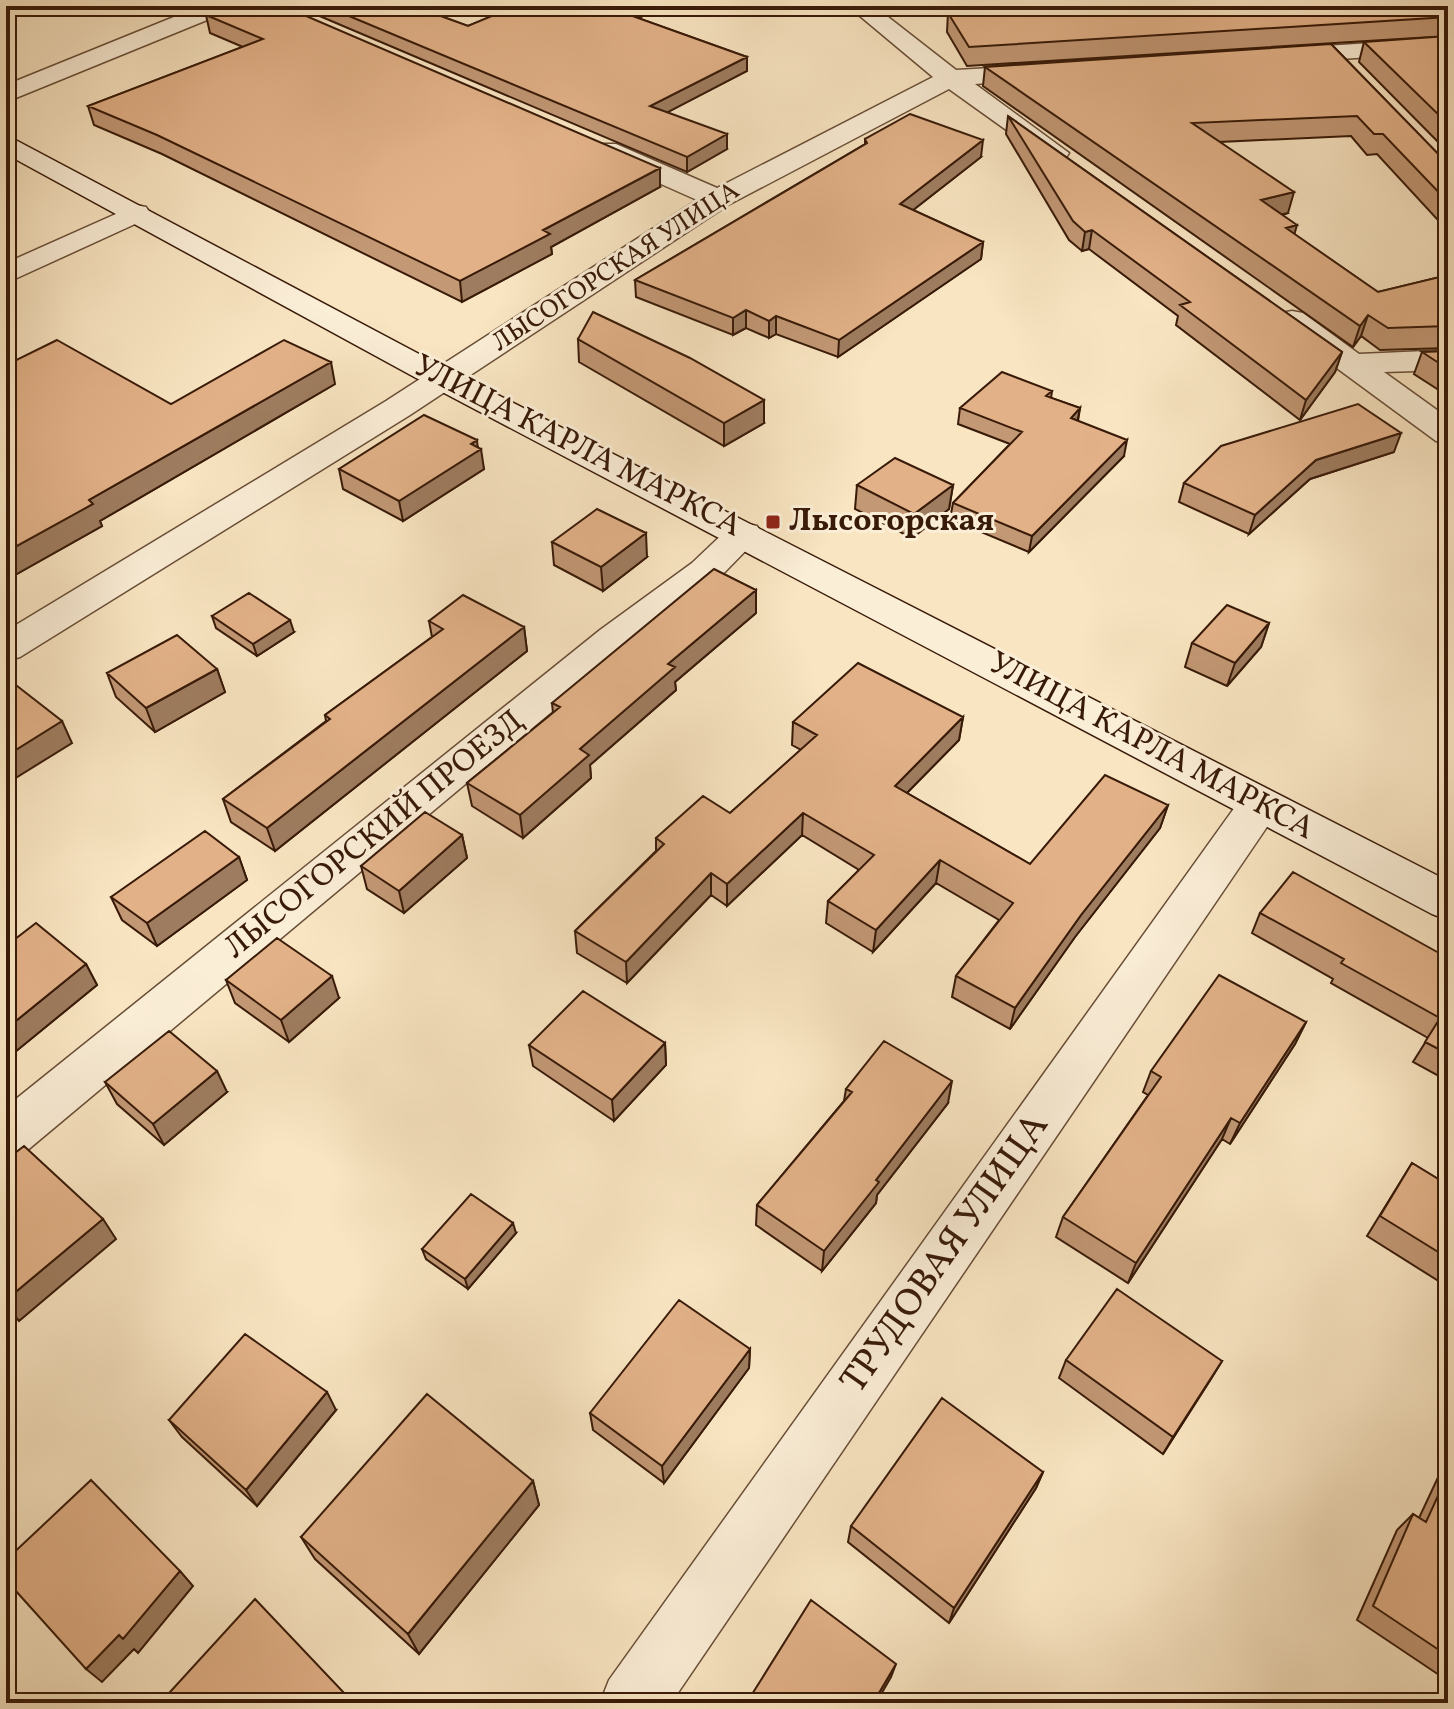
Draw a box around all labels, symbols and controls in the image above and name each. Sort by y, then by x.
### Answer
street label: ЛЫСОГОРСКАЯ УЛИЦА [485,173,747,361]
street label: УЛИЦА КАРЛА МАРКСА [405,345,749,549]
place label: Лысогорская [789,500,994,544]
marker: Лысогорская [764,513,782,531]
street label: УЛИЦА КАРЛА МАРКСА [980,642,1322,852]
street label: ЛЫСОГОРСКИЙ ПРОЕЗД [216,700,534,970]
street label: ТРУДОВАЯ УЛИЦА [829,1103,1063,1405]

